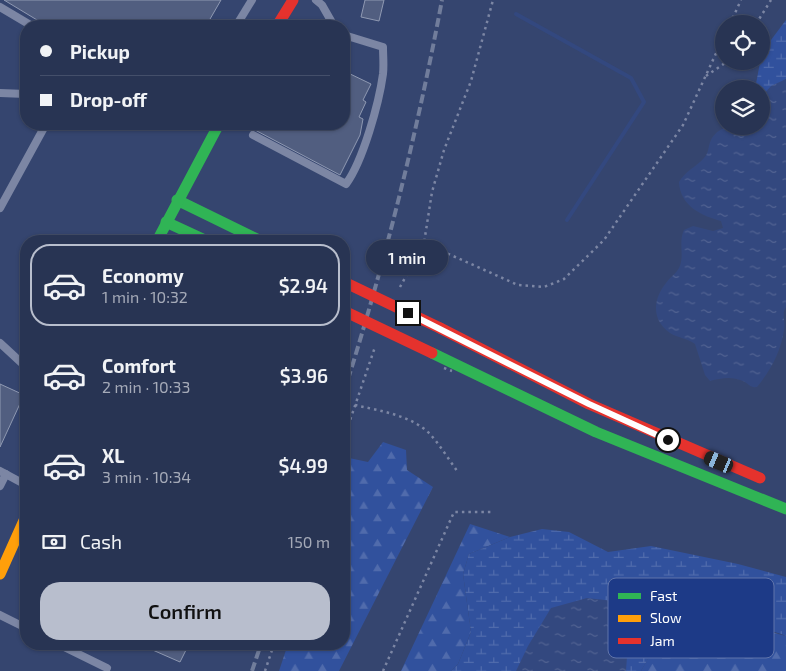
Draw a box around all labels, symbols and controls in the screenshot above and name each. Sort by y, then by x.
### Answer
map controls [715,15,770,135]
button: locate [715,15,770,70]
text: Pickup [70,40,130,63]
button: layers [715,80,770,135]
text: Drop-off [70,88,147,111]
callout: 1 min [367,240,449,276]
text: 1 min [388,248,426,267]
icon: car [42,263,87,308]
text: Economy [102,264,184,287]
text: $2.94 [279,274,328,297]
text: 1 min · 10:32 [102,287,188,306]
route end [397,302,419,324]
icon: car [42,353,87,398]
text: Comfort [102,354,176,377]
text: $3.96 [280,364,328,387]
text: 2 min · 10:33 [102,377,190,396]
route start [657,429,679,451]
icon: car [42,443,87,488]
text: XL [102,444,124,467]
car [702,449,735,475]
text: $4.99 [279,454,328,477]
text: 3 min · 10:34 [102,467,191,486]
icon: cash [40,528,68,556]
text: Cash [80,530,122,553]
text: 150 m [288,532,330,551]
legend [608,578,774,658]
button: Confirm [40,582,330,640]
text: Fast [650,587,677,604]
text: Slow [650,609,682,626]
text: Jam [650,632,675,649]

